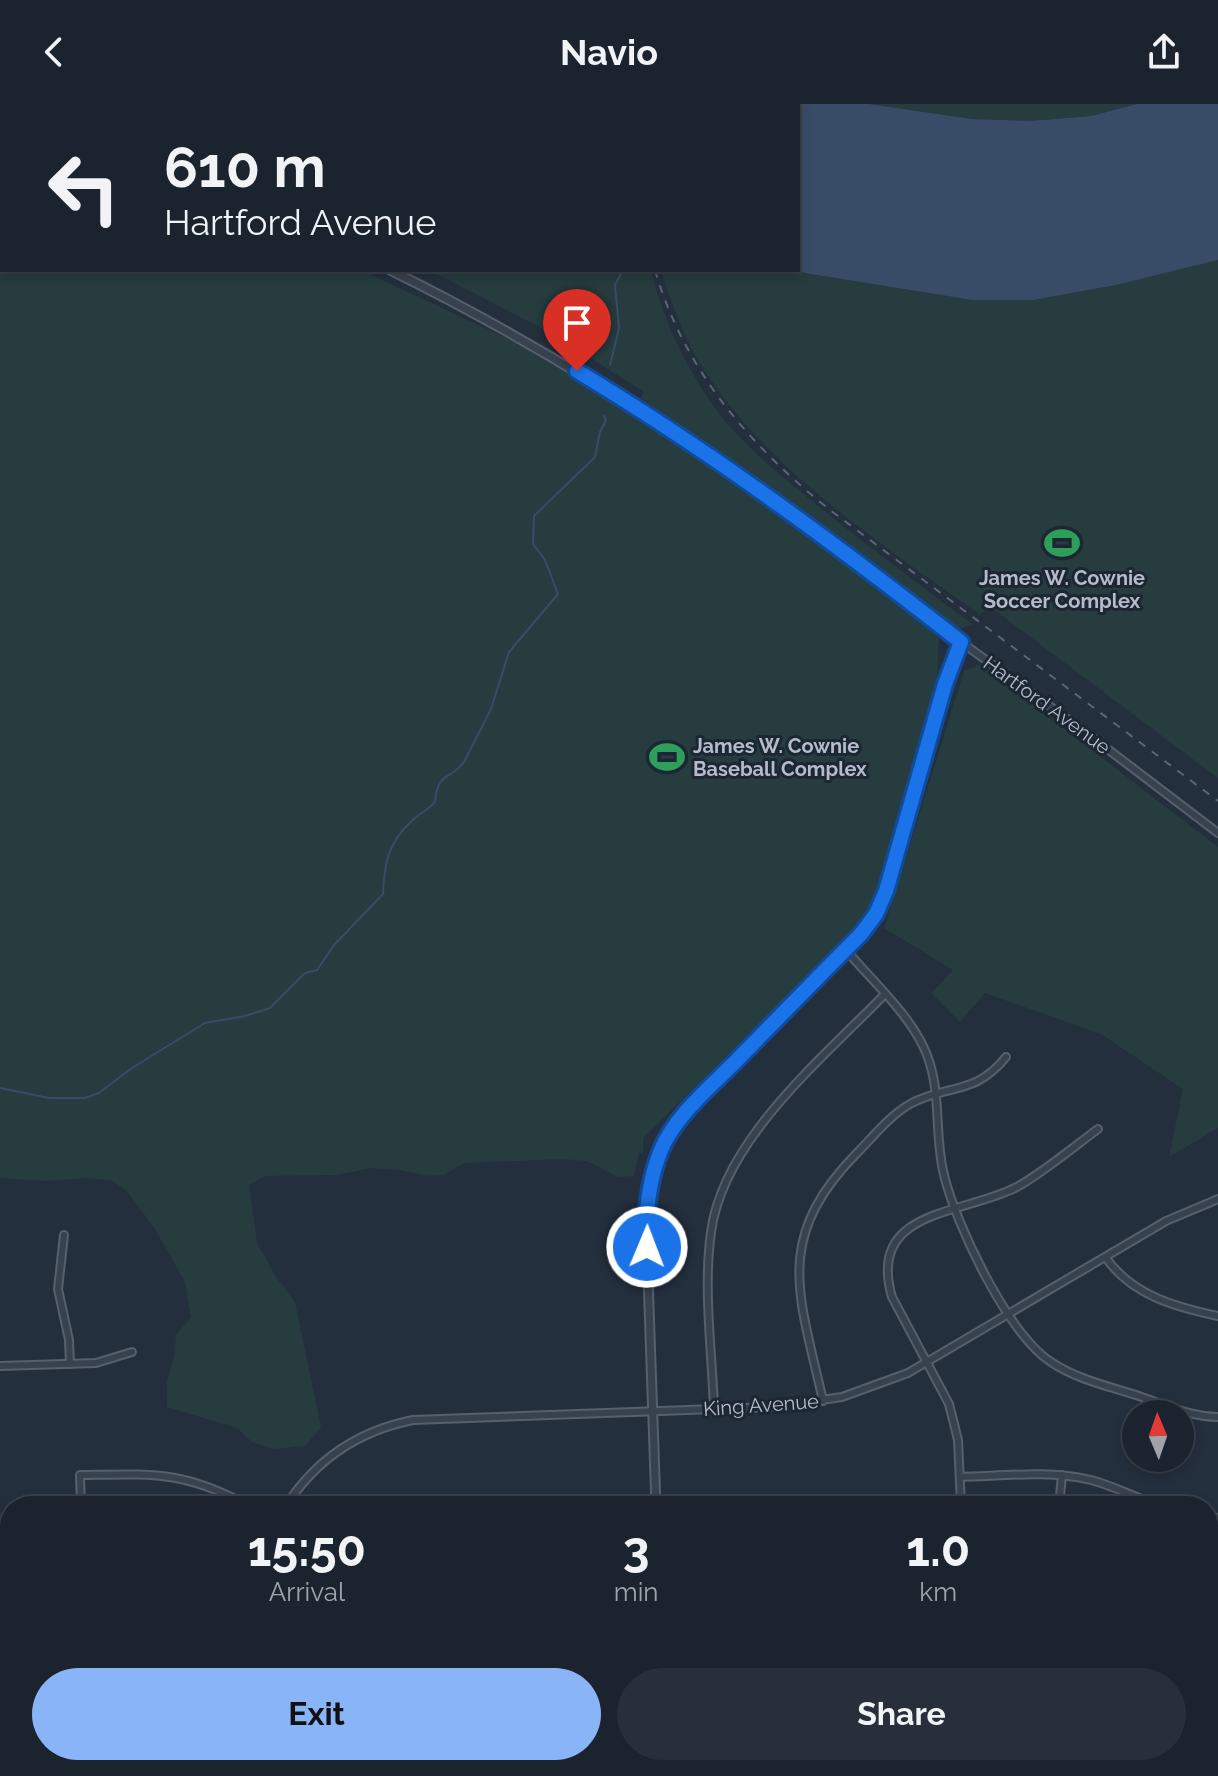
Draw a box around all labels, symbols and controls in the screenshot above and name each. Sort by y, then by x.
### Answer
icon: back [32,30,76,74]
icon: share [1142,30,1186,74]
text: Navio [560,31,658,73]
text: 610 m [164,134,326,200]
icon: left [32,136,136,240]
text: Hartford Avenue [164,201,436,243]
pin [543,289,611,371]
icon: arrive [555,301,599,345]
sports icon: James W. Cownie Soccer Complex [1043,524,1081,562]
place label: James W. Cownie Soccer Complex [979,566,1145,613]
street label: Hartford Avenue [979,651,1115,759]
place label: James W. Cownie Baseball Complex [693,734,867,781]
sports icon: James W. Cownie Baseball Complex [648,738,686,776]
position arrow [605,1205,689,1289]
street label: King Avenue [702,1389,820,1421]
north arrow [1122,1400,1194,1472]
map controls [1122,1400,1194,1472]
text: 15:50 [248,1521,366,1577]
text: 3 [623,1521,650,1577]
text: 1.0 [906,1521,970,1577]
text: Arrival [269,1577,345,1607]
text: min [614,1577,658,1607]
text: km [919,1577,957,1607]
button: Exit [32,1668,601,1760]
button: Share [617,1668,1186,1760]

